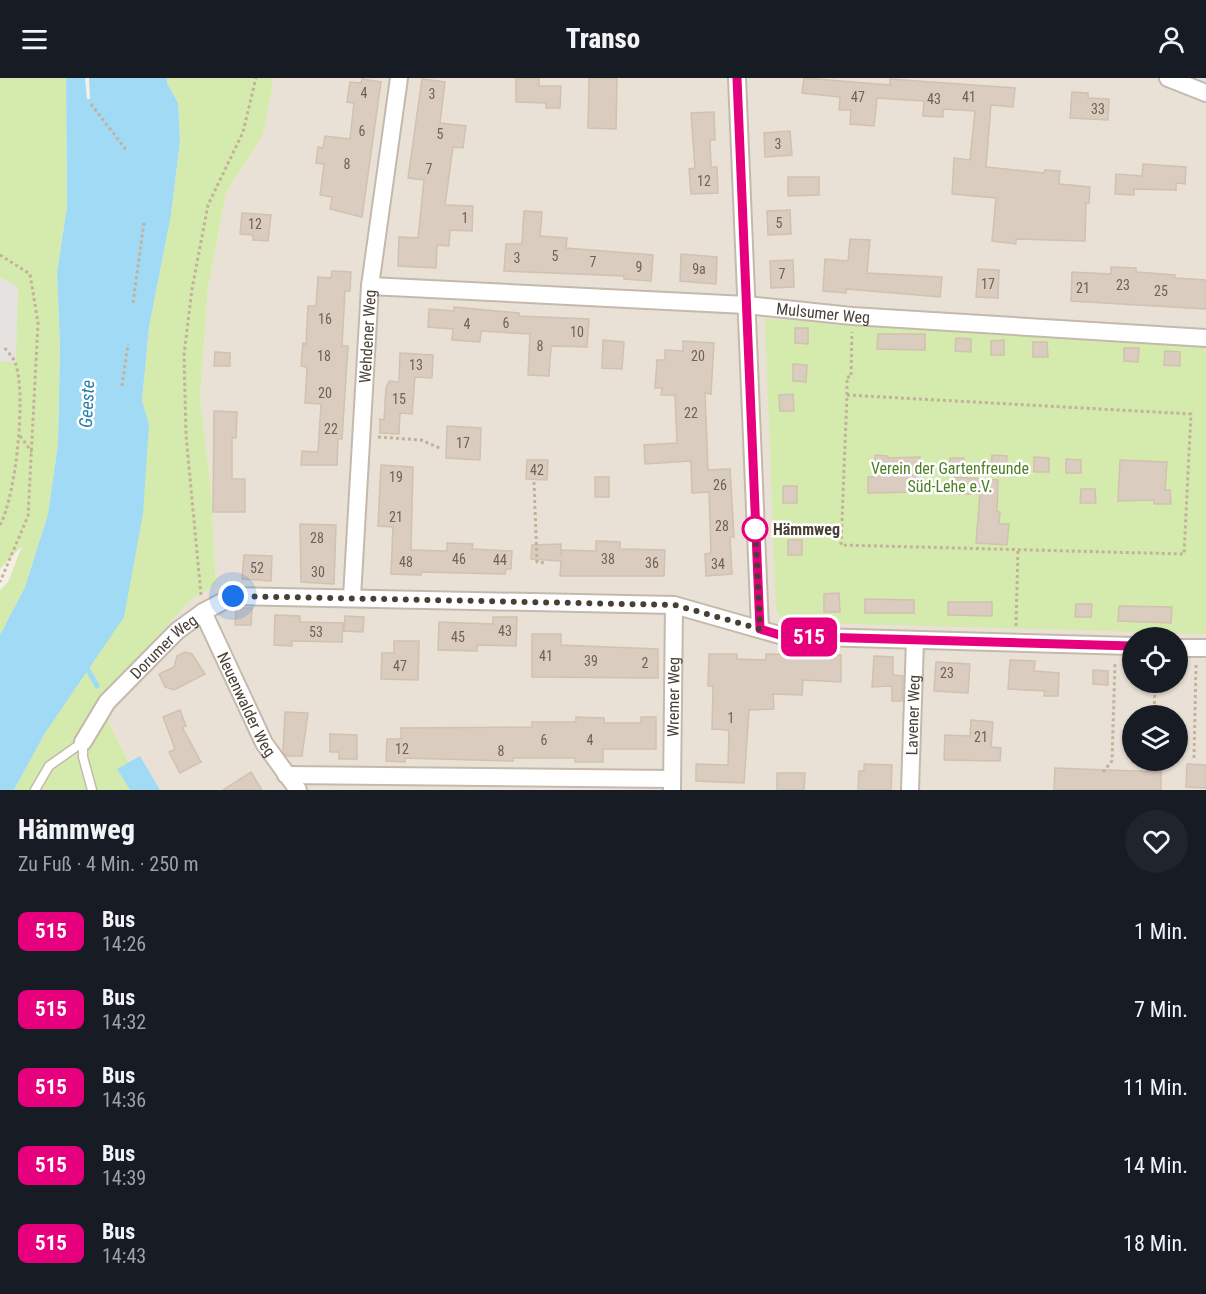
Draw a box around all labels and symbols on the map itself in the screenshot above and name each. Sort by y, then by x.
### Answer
house number: 4 [361,85,368,101]
house number: 3 [429,86,435,102]
house number: 47 [851,89,865,105]
house number: 41 [962,89,976,105]
house number: 43 [927,91,941,107]
house number: 33 [1091,101,1105,117]
house number: 6 [359,123,366,139]
house number: 5 [437,126,444,142]
house number: 3 [775,136,781,152]
house number: 8 [344,156,351,172]
house number: 7 [426,161,433,177]
house number: 12 [697,173,711,189]
house number: 1 [462,210,468,226]
house number: 5 [776,215,783,231]
house number: 12 [248,216,262,232]
house number: 5 [552,248,559,264]
house number: 3 [514,250,520,266]
house number: 7 [590,254,597,270]
house number: 9 [636,259,642,275]
house number: 9a [692,261,706,277]
house number: 7 [779,266,786,282]
house number: 17 [981,276,995,292]
house number: 23 [1116,277,1130,293]
house number: 21 [1076,280,1090,296]
house number: 25 [1154,283,1168,299]
street label: Wehdener Weg [355,289,380,384]
street label: Mulsumer Weg [775,299,870,327]
house number: 16 [318,311,332,327]
house number: 6 [503,315,510,331]
house number: 4 [464,316,471,332]
house number: 10 [570,324,584,340]
house number: 8 [537,338,544,354]
house number: 18 [317,348,331,364]
house number: 20 [691,348,705,364]
house number: 13 [409,357,423,373]
water label: Geeste [75,379,98,428]
house number: 20 [318,385,332,401]
house number: 15 [392,391,406,407]
house number: 22 [684,405,698,421]
house number: 22 [324,421,338,437]
house number: 17 [456,435,470,451]
park label: Verein der Gartenfreunde Süd-Lehe e.V. [871,459,1029,496]
house number: 42 [530,462,544,478]
house number: 19 [389,469,403,485]
house number: 26 [713,477,727,493]
house number: 21 [389,509,403,525]
marker: Hämmweg [742,516,768,542]
house number: 28 [715,518,729,534]
place label: Hämmweg [773,520,840,539]
house number: 28 [310,530,324,546]
house number: 46 [452,551,466,567]
house number: 38 [601,551,615,567]
house number: 44 [493,552,507,568]
house number: 48 [399,554,413,570]
house number: 36 [645,555,659,571]
house number: 34 [711,556,725,572]
house number: 52 [250,560,264,576]
house number: 30 [311,564,325,580]
your location [218,581,248,611]
street label: Dorumer Weg [126,611,201,683]
line badge: 515 [774,618,844,656]
house number: 43 [498,623,512,639]
house number: 53 [309,624,323,640]
house number: 45 [451,629,465,645]
house number: 41 [539,648,553,664]
street label: Neuenwalder Weg [213,649,280,760]
house number: 39 [584,653,598,669]
house number: 2 [642,655,649,671]
street label: Wremer Weg [664,657,683,737]
house number: 47 [393,658,407,674]
house number: 23 [940,665,954,681]
street label: Lavener Weg [902,674,924,756]
house number: 1 [728,710,734,726]
house number: 21 [974,729,988,745]
house number: 6 [541,732,548,748]
house number: 4 [587,732,594,748]
house number: 12 [395,741,409,757]
house number: 8 [498,743,505,759]

